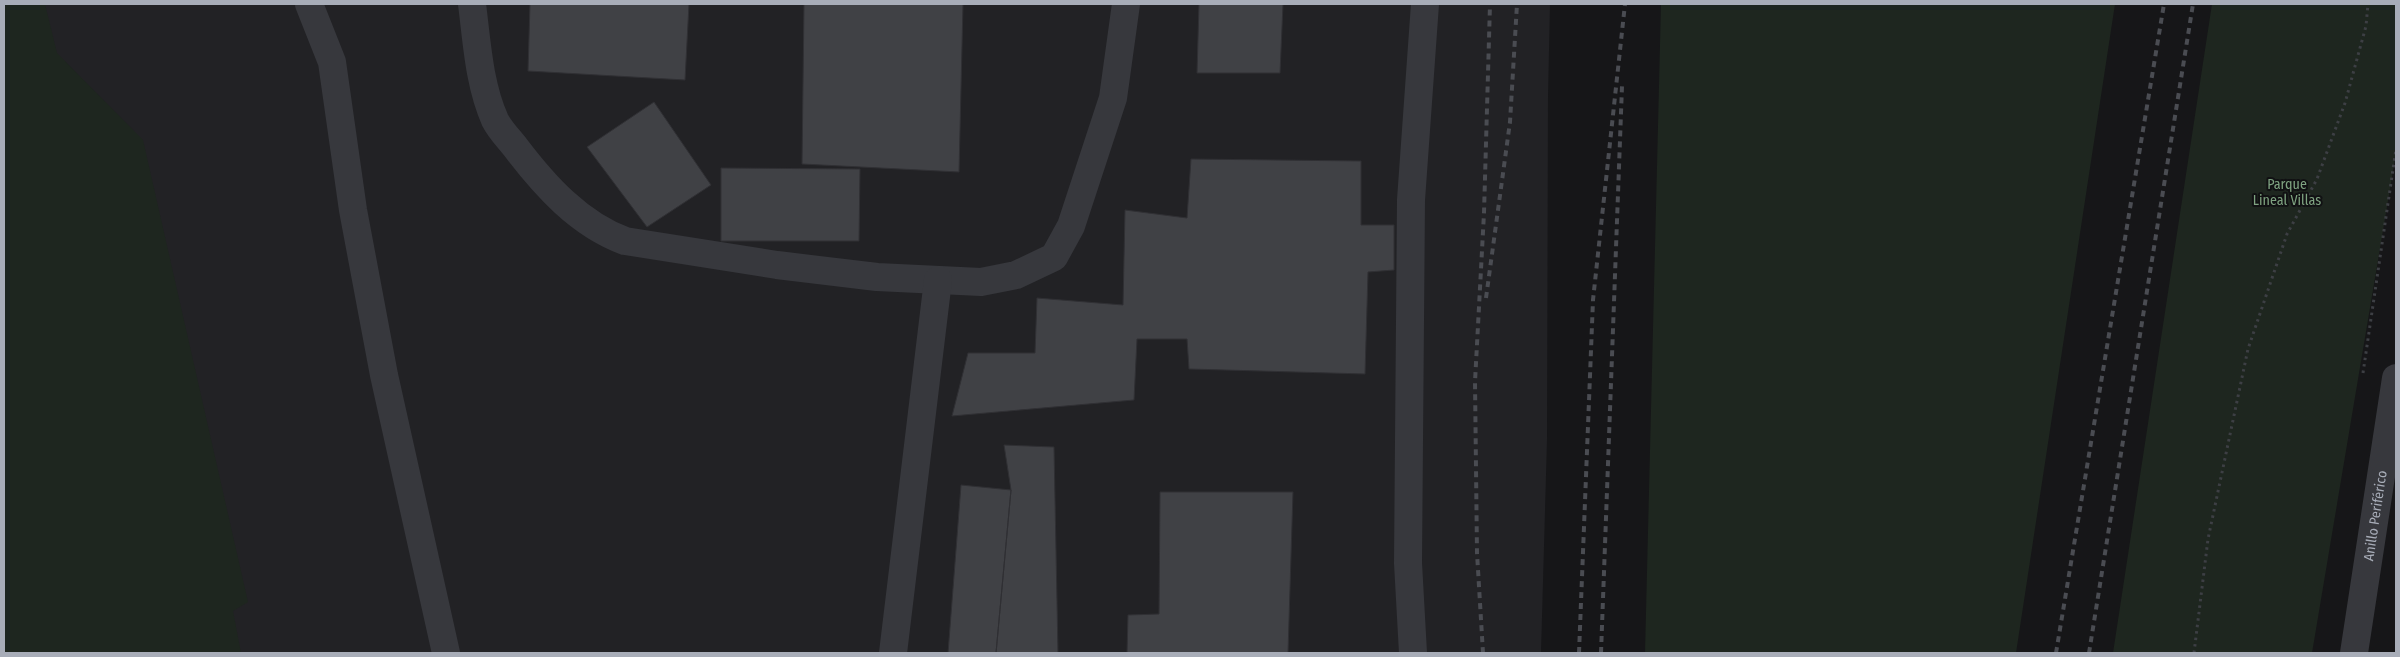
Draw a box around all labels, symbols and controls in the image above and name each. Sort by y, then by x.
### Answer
park label: Parque Lineal Villas [2253,176,2321,209]
street label: Anillo Periférico [2360,469,2390,562]

